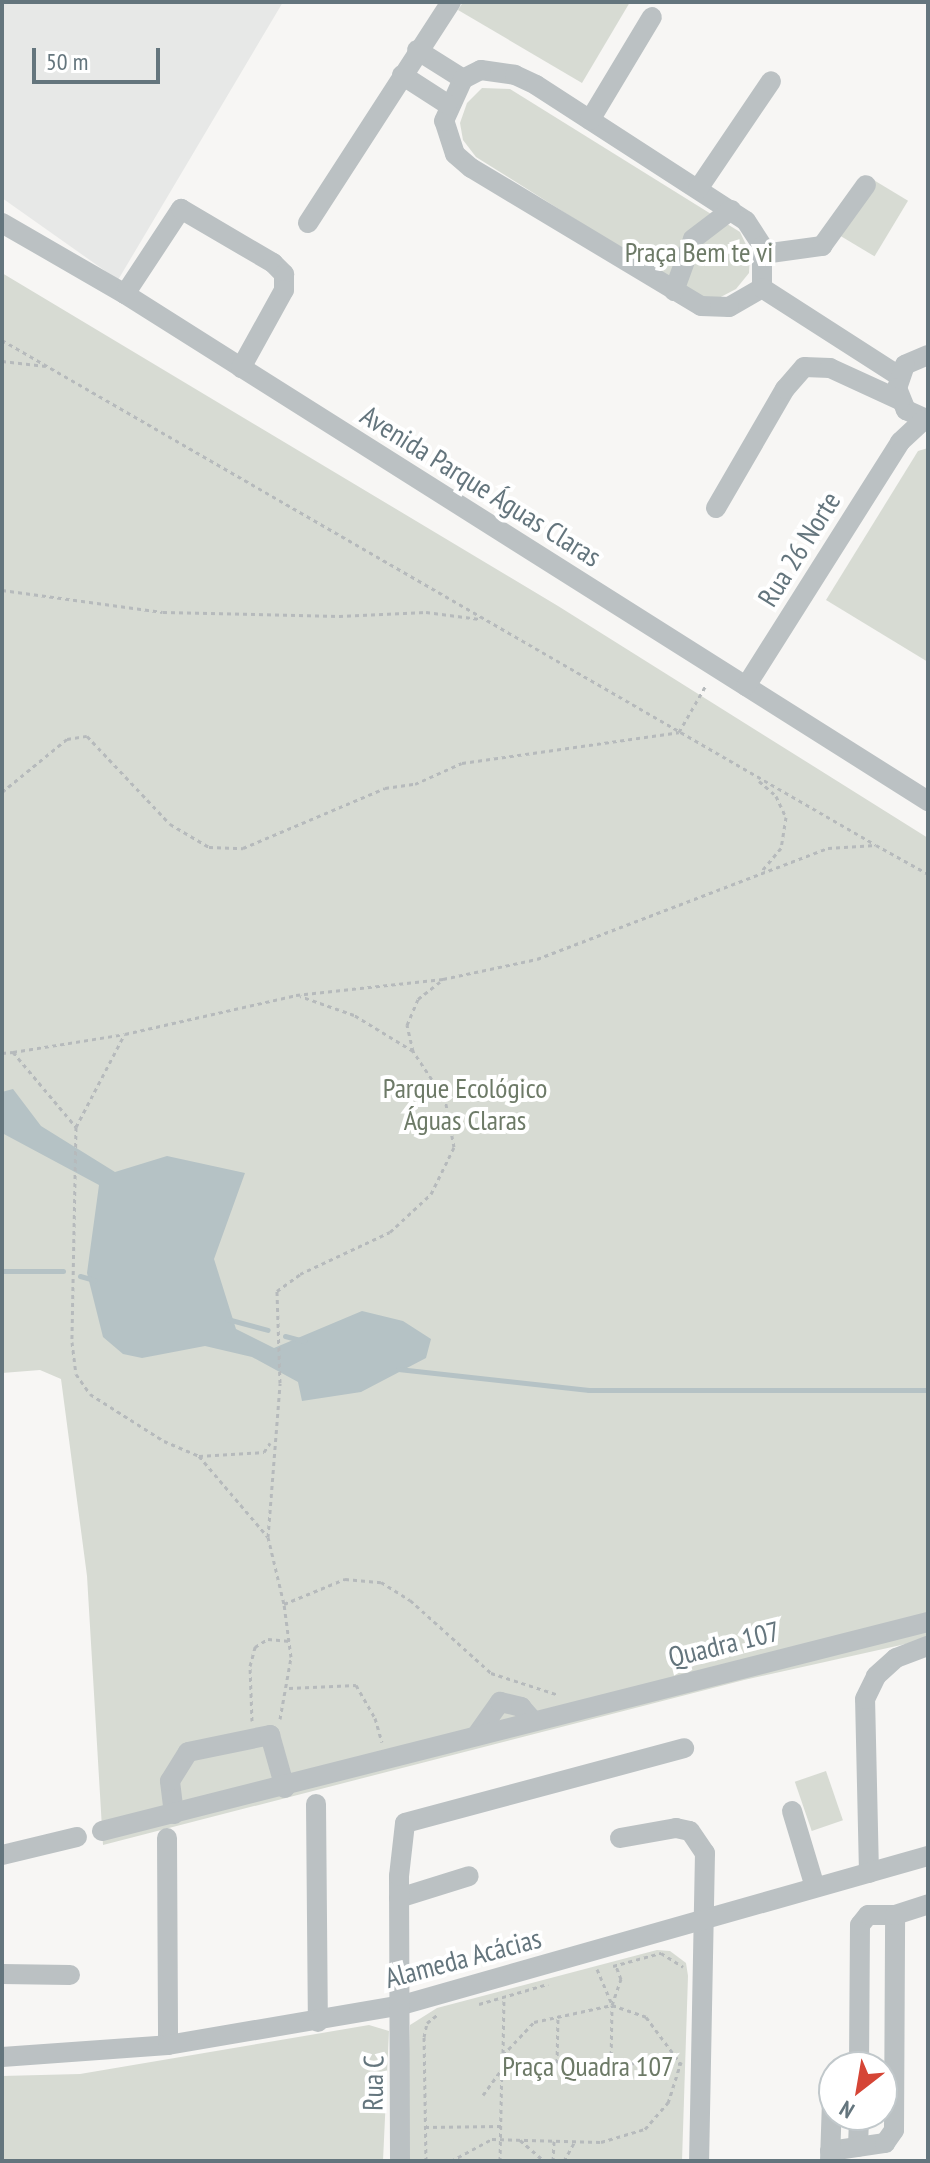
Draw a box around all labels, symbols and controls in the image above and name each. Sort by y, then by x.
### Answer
scale bar [36,32,164,82]
text: 50 m [46,46,88,77]
park label: Praça Bem te vi [625,235,773,269]
street label: Avenida Parque Águas Claras [354,398,608,574]
street label: Rua 26 Norte [751,486,847,612]
park label: Parque Ecológico Águas Claras [383,1071,547,1137]
street label: Quadra 107 [665,1614,783,1674]
street label: Alameda Acácias [381,1921,545,1995]
park label: Praça Quadra 107 [502,2049,674,2083]
north arrow [818,2051,898,2131]
street label: Rua C [356,2055,390,2111]
text: N [834,2095,859,2125]

